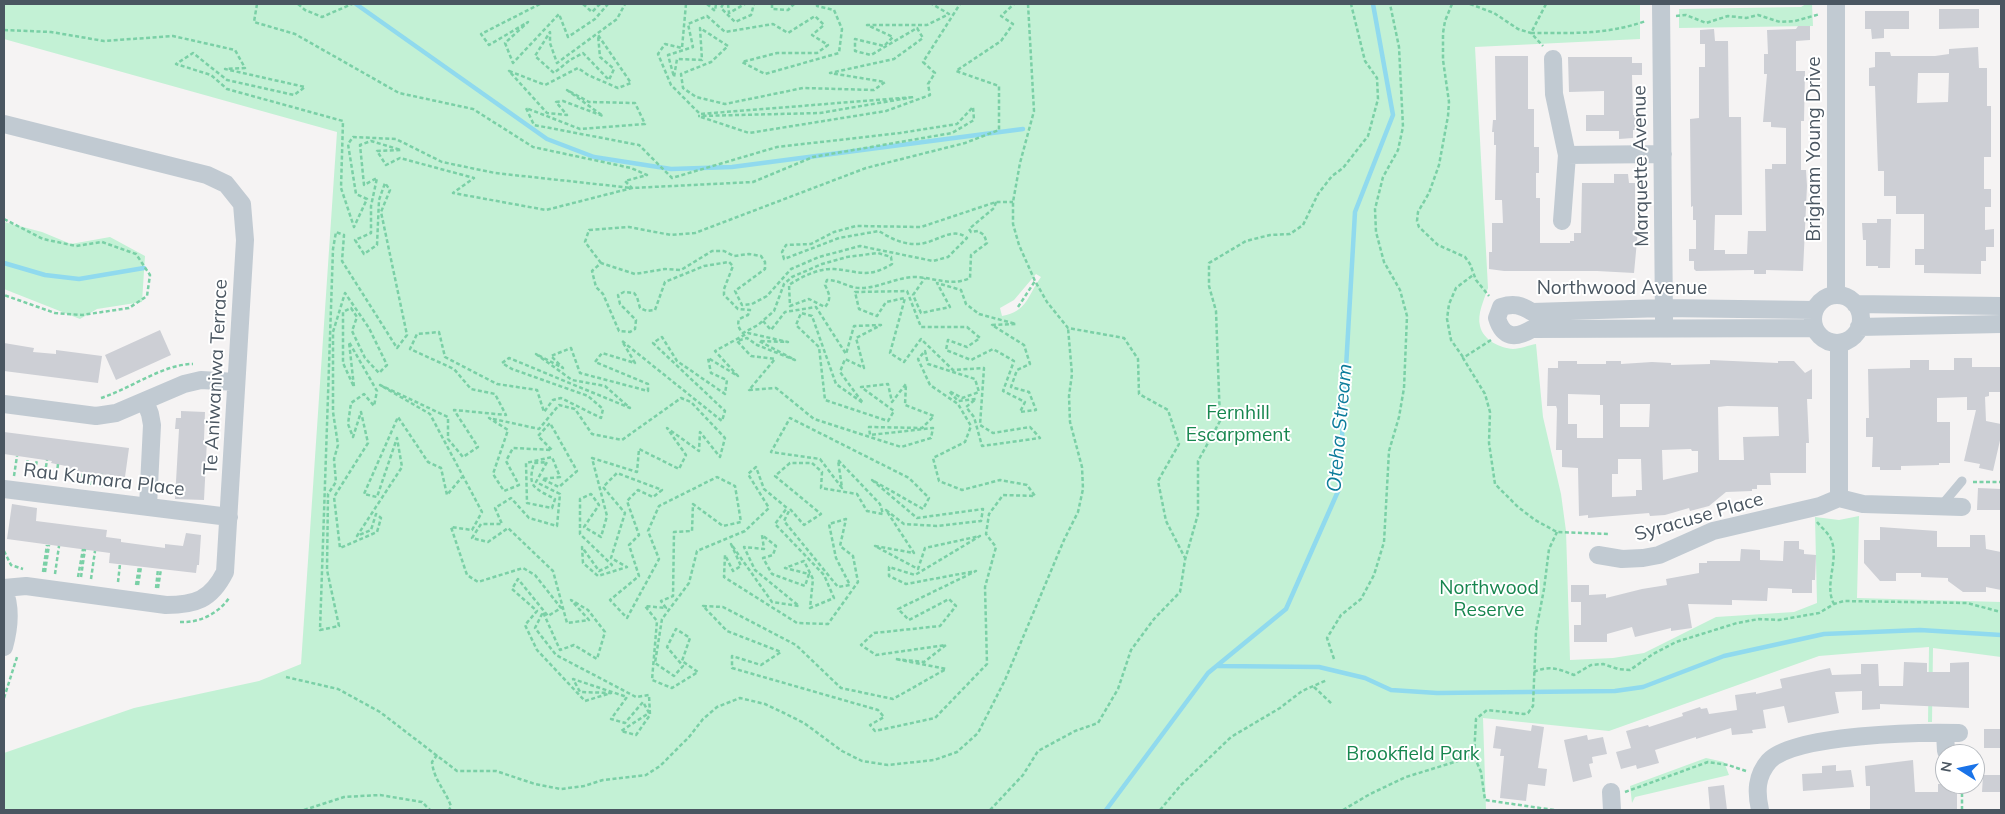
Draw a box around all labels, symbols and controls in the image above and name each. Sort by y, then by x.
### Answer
street label: Brigham Young Drive [1803,56,1825,242]
street label: Marquette Avenue [1628,85,1654,247]
street label: Northwood Avenue [1537,277,1707,299]
street label: Te Aniwaniwa Terrace [199,279,233,475]
water label: Oteha Stream [1322,363,1358,493]
park label: Fernhill Escarpment [1186,402,1290,446]
street label: Rau Kumara Place [22,459,186,501]
street label: Syracuse Place [1632,488,1766,546]
park label: Northwood Reserve [1439,577,1539,621]
park label: Brookfield Park [1346,743,1480,765]
north arrow [1935,744,1985,794]
text: N [1936,760,1956,773]

